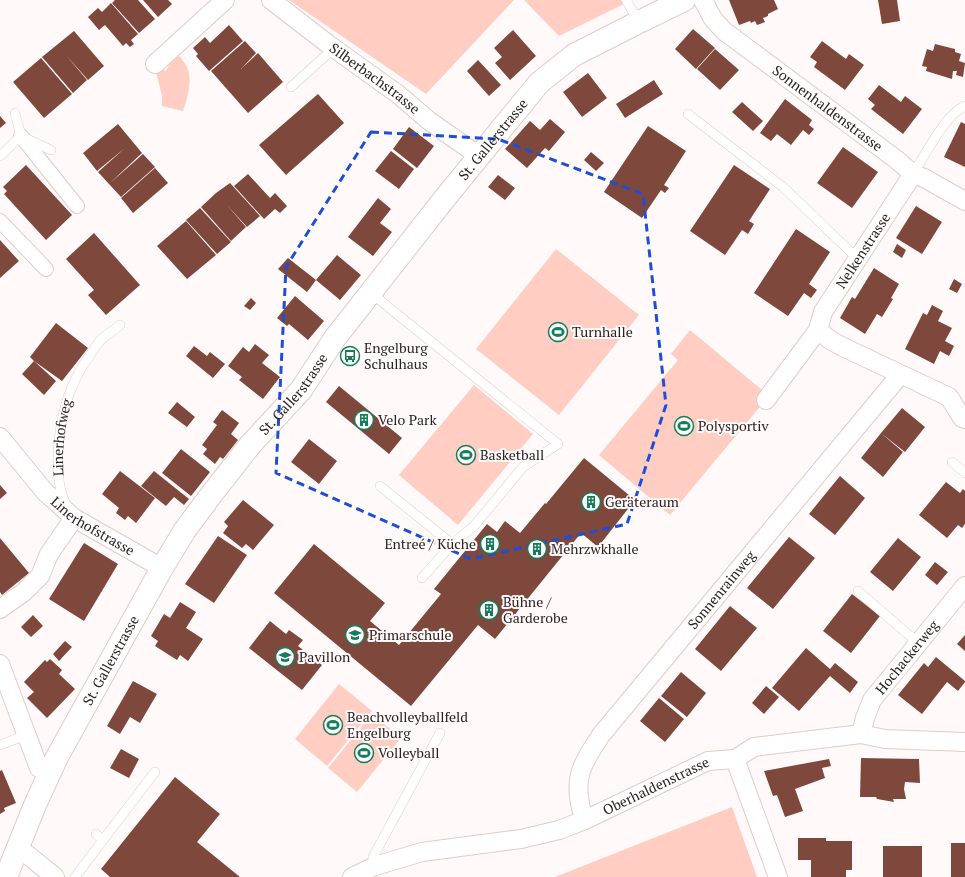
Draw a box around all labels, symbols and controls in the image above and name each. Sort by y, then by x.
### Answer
street label: Silberbachstrasse [326,38,424,118]
street label: Sonnenhaldenstrasse [769,61,887,155]
street label: St. Gallerstrasse [454,94,532,184]
street label: Nelkenstrasse [831,209,894,292]
sports icon: Turnhalle [547,321,569,343]
place label: Turnhalle [572,322,633,341]
place label: Engelburg Schulhaus [364,338,428,373]
bus stop icon: Engelburg Schulhaus [339,345,361,367]
street label: St. Gallerstrasse [254,349,331,439]
street label: Linerhofweg [48,396,76,477]
building icon: Velo Park [353,409,375,431]
place label: Velo Park [378,410,437,429]
sports icon: Polysportiv [673,415,695,437]
place label: Polysportiv [698,416,769,435]
sports icon: Basketball [455,444,477,466]
place label: Basketball [480,445,544,464]
building icon: Geräteraum [580,491,602,513]
street label: Linerhofstrasse [47,492,138,559]
place label: Geräteraum [605,492,679,511]
building icon: Entreé / Küche [479,533,501,555]
place label: Entreé / Küche [384,534,476,553]
building icon: Mehrzwkhalle [526,538,548,560]
place label: Mehrzwkhalle [551,539,639,558]
street label: Sonnenrainweg [683,546,760,633]
place label: Bühne / Garderobe [503,592,568,627]
building icon: Bühne / Garderobe [478,599,500,621]
street label: St. Gallerstrasse [78,612,143,708]
street label: Hochackerweg [871,615,943,698]
school or university icon: Primarschule [344,624,366,646]
place label: Primarschule [369,625,452,644]
school or university icon: Pavillon [274,646,296,668]
place label: Pavillon [299,647,351,666]
place label: Beachvolleyballfeld Engelburg [347,707,468,742]
sports icon: Beachvolleyballfeld Engelburg [322,714,344,736]
sports icon: Volleyball [353,742,375,764]
place label: Volleyball [378,743,439,762]
street label: Oberhaldenstrasse [599,752,712,819]

